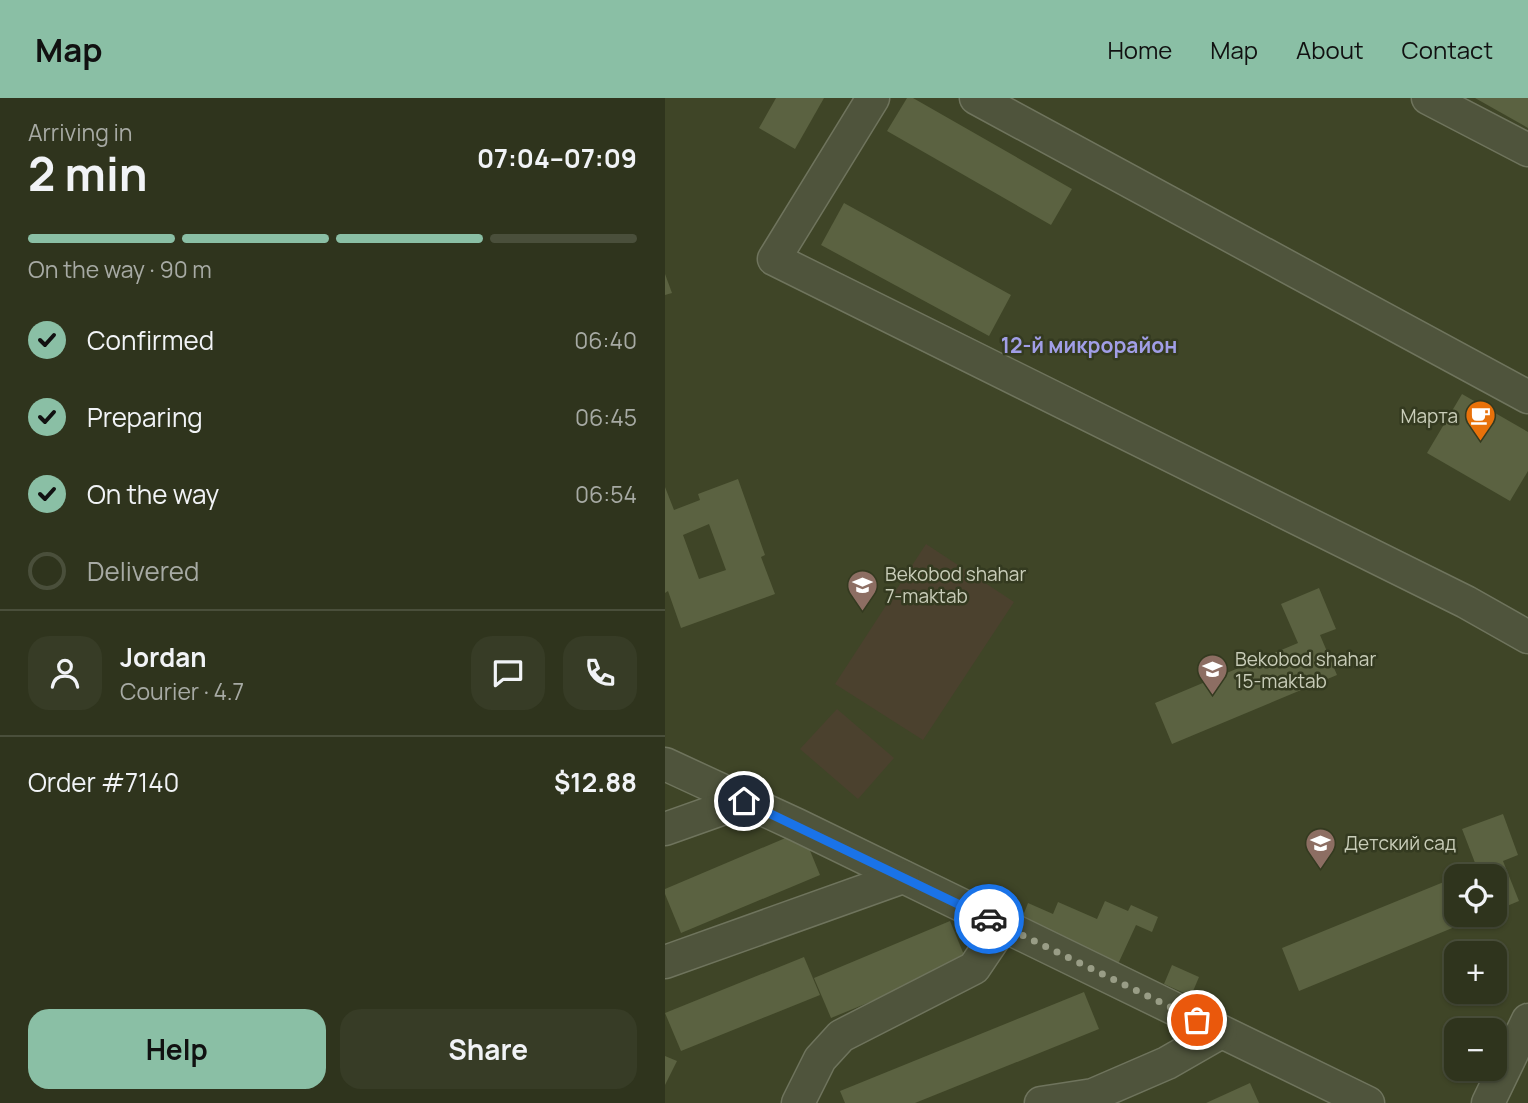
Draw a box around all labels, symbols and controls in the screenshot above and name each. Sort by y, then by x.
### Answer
text: Map [35,27,103,72]
text: Home [1107,33,1172,66]
text: Map [1210,33,1258,66]
text: About [1296,33,1364,66]
text: Contact [1402,33,1493,66]
text: Arriving in [28,116,133,148]
text: 07:04–07:09 [477,140,637,176]
text: 2 min [28,142,148,205]
text: On the way · 90 m [28,253,212,285]
icon: check [28,321,66,359]
text: Confirmed [87,322,214,358]
text: 06:40 [574,324,637,356]
district label: 12-й микрорайон [1001,331,1177,359]
icon: check [28,398,66,436]
text: Preparing [87,399,203,435]
cafe icon: Марта [1464,399,1498,443]
text: 06:45 [575,401,637,433]
place label: Марта [1400,403,1458,429]
icon: check [28,475,66,513]
text: On the way [87,476,219,512]
text: 06:54 [575,478,637,510]
text: Delivered [87,553,199,589]
place label: Bekobod shahar 7-maktab [885,561,1026,609]
school or university icon: Bekobod shahar 7-maktab [845,568,879,612]
button: person [28,636,102,710]
button: chat [471,636,545,710]
button: phone [563,636,637,710]
text: Jordan [120,639,206,675]
place label: Bekobod shahar 15-maktab [1235,646,1376,694]
school or university icon: Bekobod shahar 15-maktab [1195,653,1229,697]
text: Courier · 4.7 [120,675,244,707]
text: Order #7140 [28,764,179,800]
text: $12.88 [554,764,637,800]
pin [714,771,774,831]
icon: home [725,782,763,820]
school or university icon: Детский сад [1304,826,1338,870]
place label: Детский сад [1344,830,1456,856]
map controls [1444,864,1507,1081]
button: locate [1444,864,1507,927]
courier [954,884,1024,954]
icon: car [970,900,1008,938]
button: + [1444,941,1507,1004]
pin [1167,990,1227,1050]
icon: bag [1178,1001,1216,1039]
button: Help [28,1009,326,1089]
button: Share [340,1009,637,1089]
button: − [1444,1018,1507,1081]

